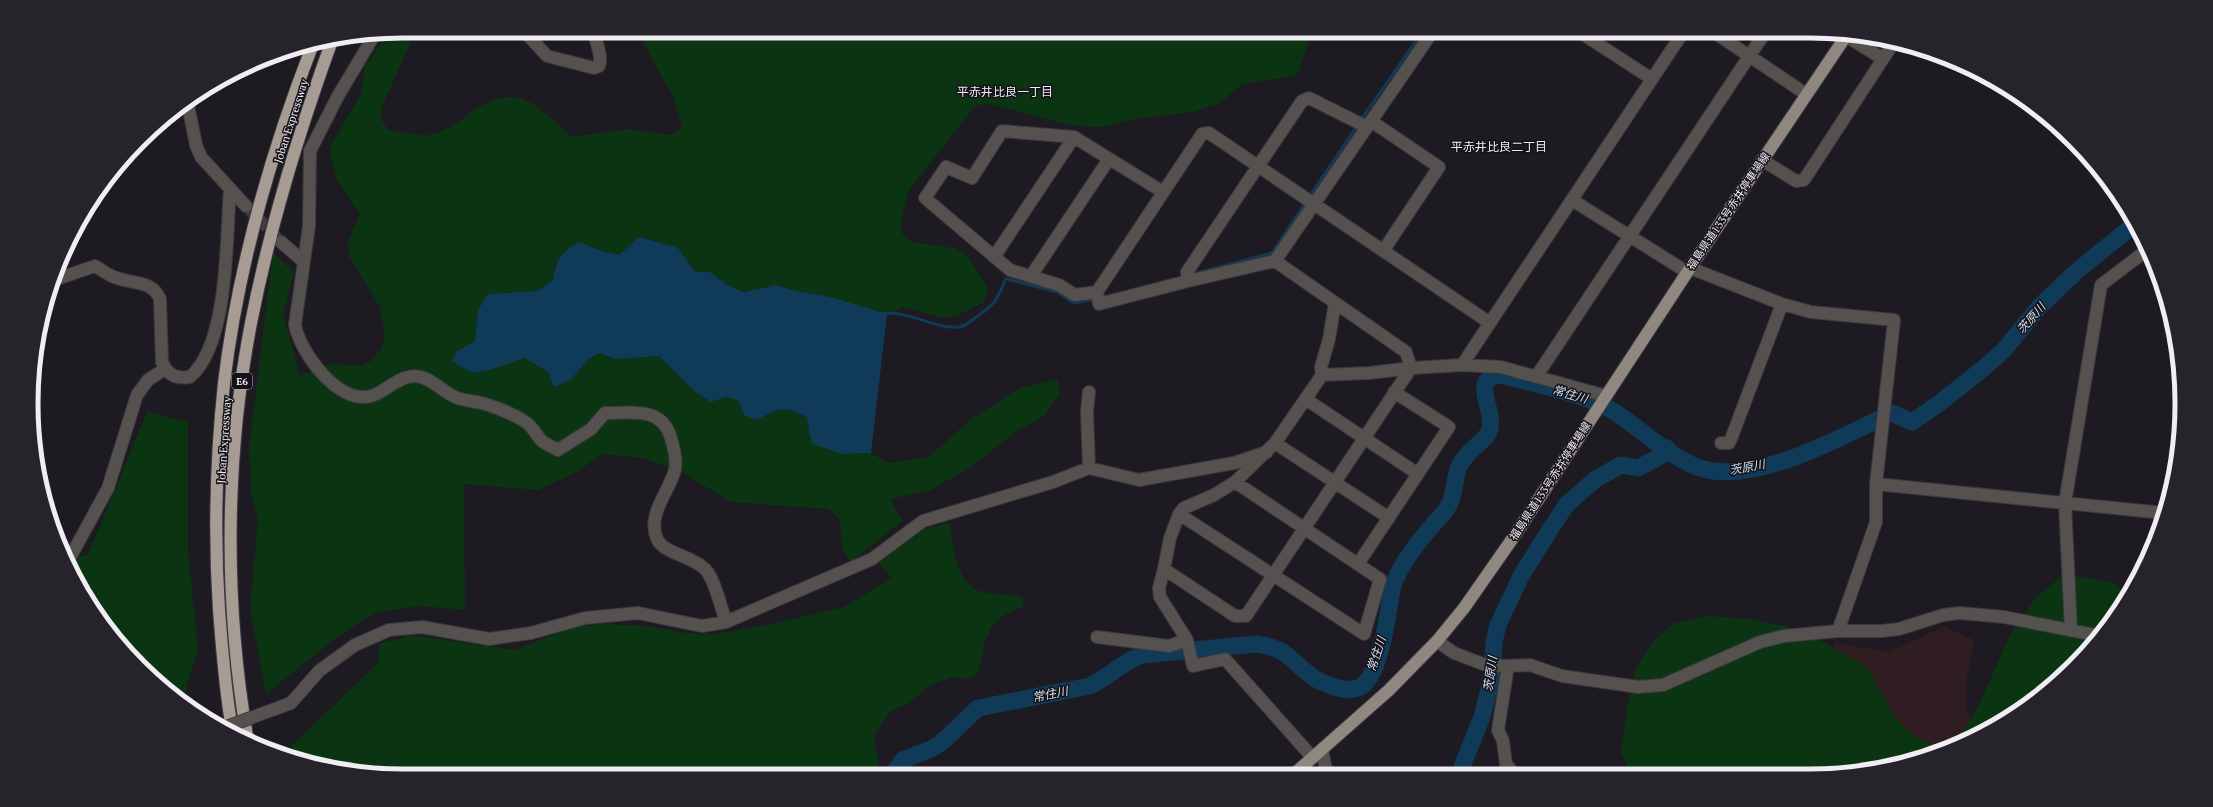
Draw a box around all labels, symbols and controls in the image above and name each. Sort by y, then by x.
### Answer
street label: Joban Expressway [271,77,311,165]
district label: 平赤井比良一丁目 [957,84,1053,99]
district label: 平赤井比良二丁目 [1451,139,1547,154]
street label: 福島県道133号赤井停車場線 [1683,150,1773,272]
water label: 茨原川 [2014,298,2050,337]
road number: E6 [232,373,252,389]
water label: 常住川 [1551,382,1591,407]
street label: Joban Expressway [214,396,234,484]
street label: 福島県道133号赤井停車場線 [1506,419,1594,543]
water label: 茨原川 [1728,456,1768,478]
water label: 常住川 [1363,633,1389,673]
water label: 茨原川 [1480,653,1500,693]
water label: 常住川 [1031,683,1071,705]

